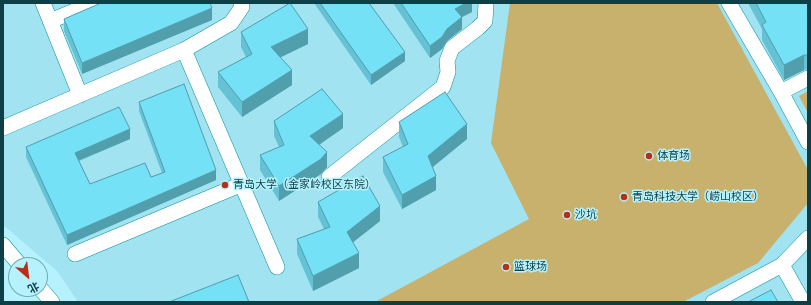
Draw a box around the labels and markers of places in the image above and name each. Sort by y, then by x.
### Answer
place label: 体育场 [657,149,690,163]
marker: 体育场 [644,151,654,161]
place label: 青岛大学（金家岭校区东院） [233,178,376,192]
marker: 青岛大学（金家岭校区东院） [220,180,230,190]
place label: 青岛科技大学（崂山校区） [632,190,764,204]
marker: 青岛科技大学（崂山校区） [619,192,629,202]
place label: 沙坑 [575,208,597,222]
marker: 沙坑 [562,210,572,220]
place label: 篮球场 [514,260,547,274]
marker: 篮球场 [501,262,511,272]

